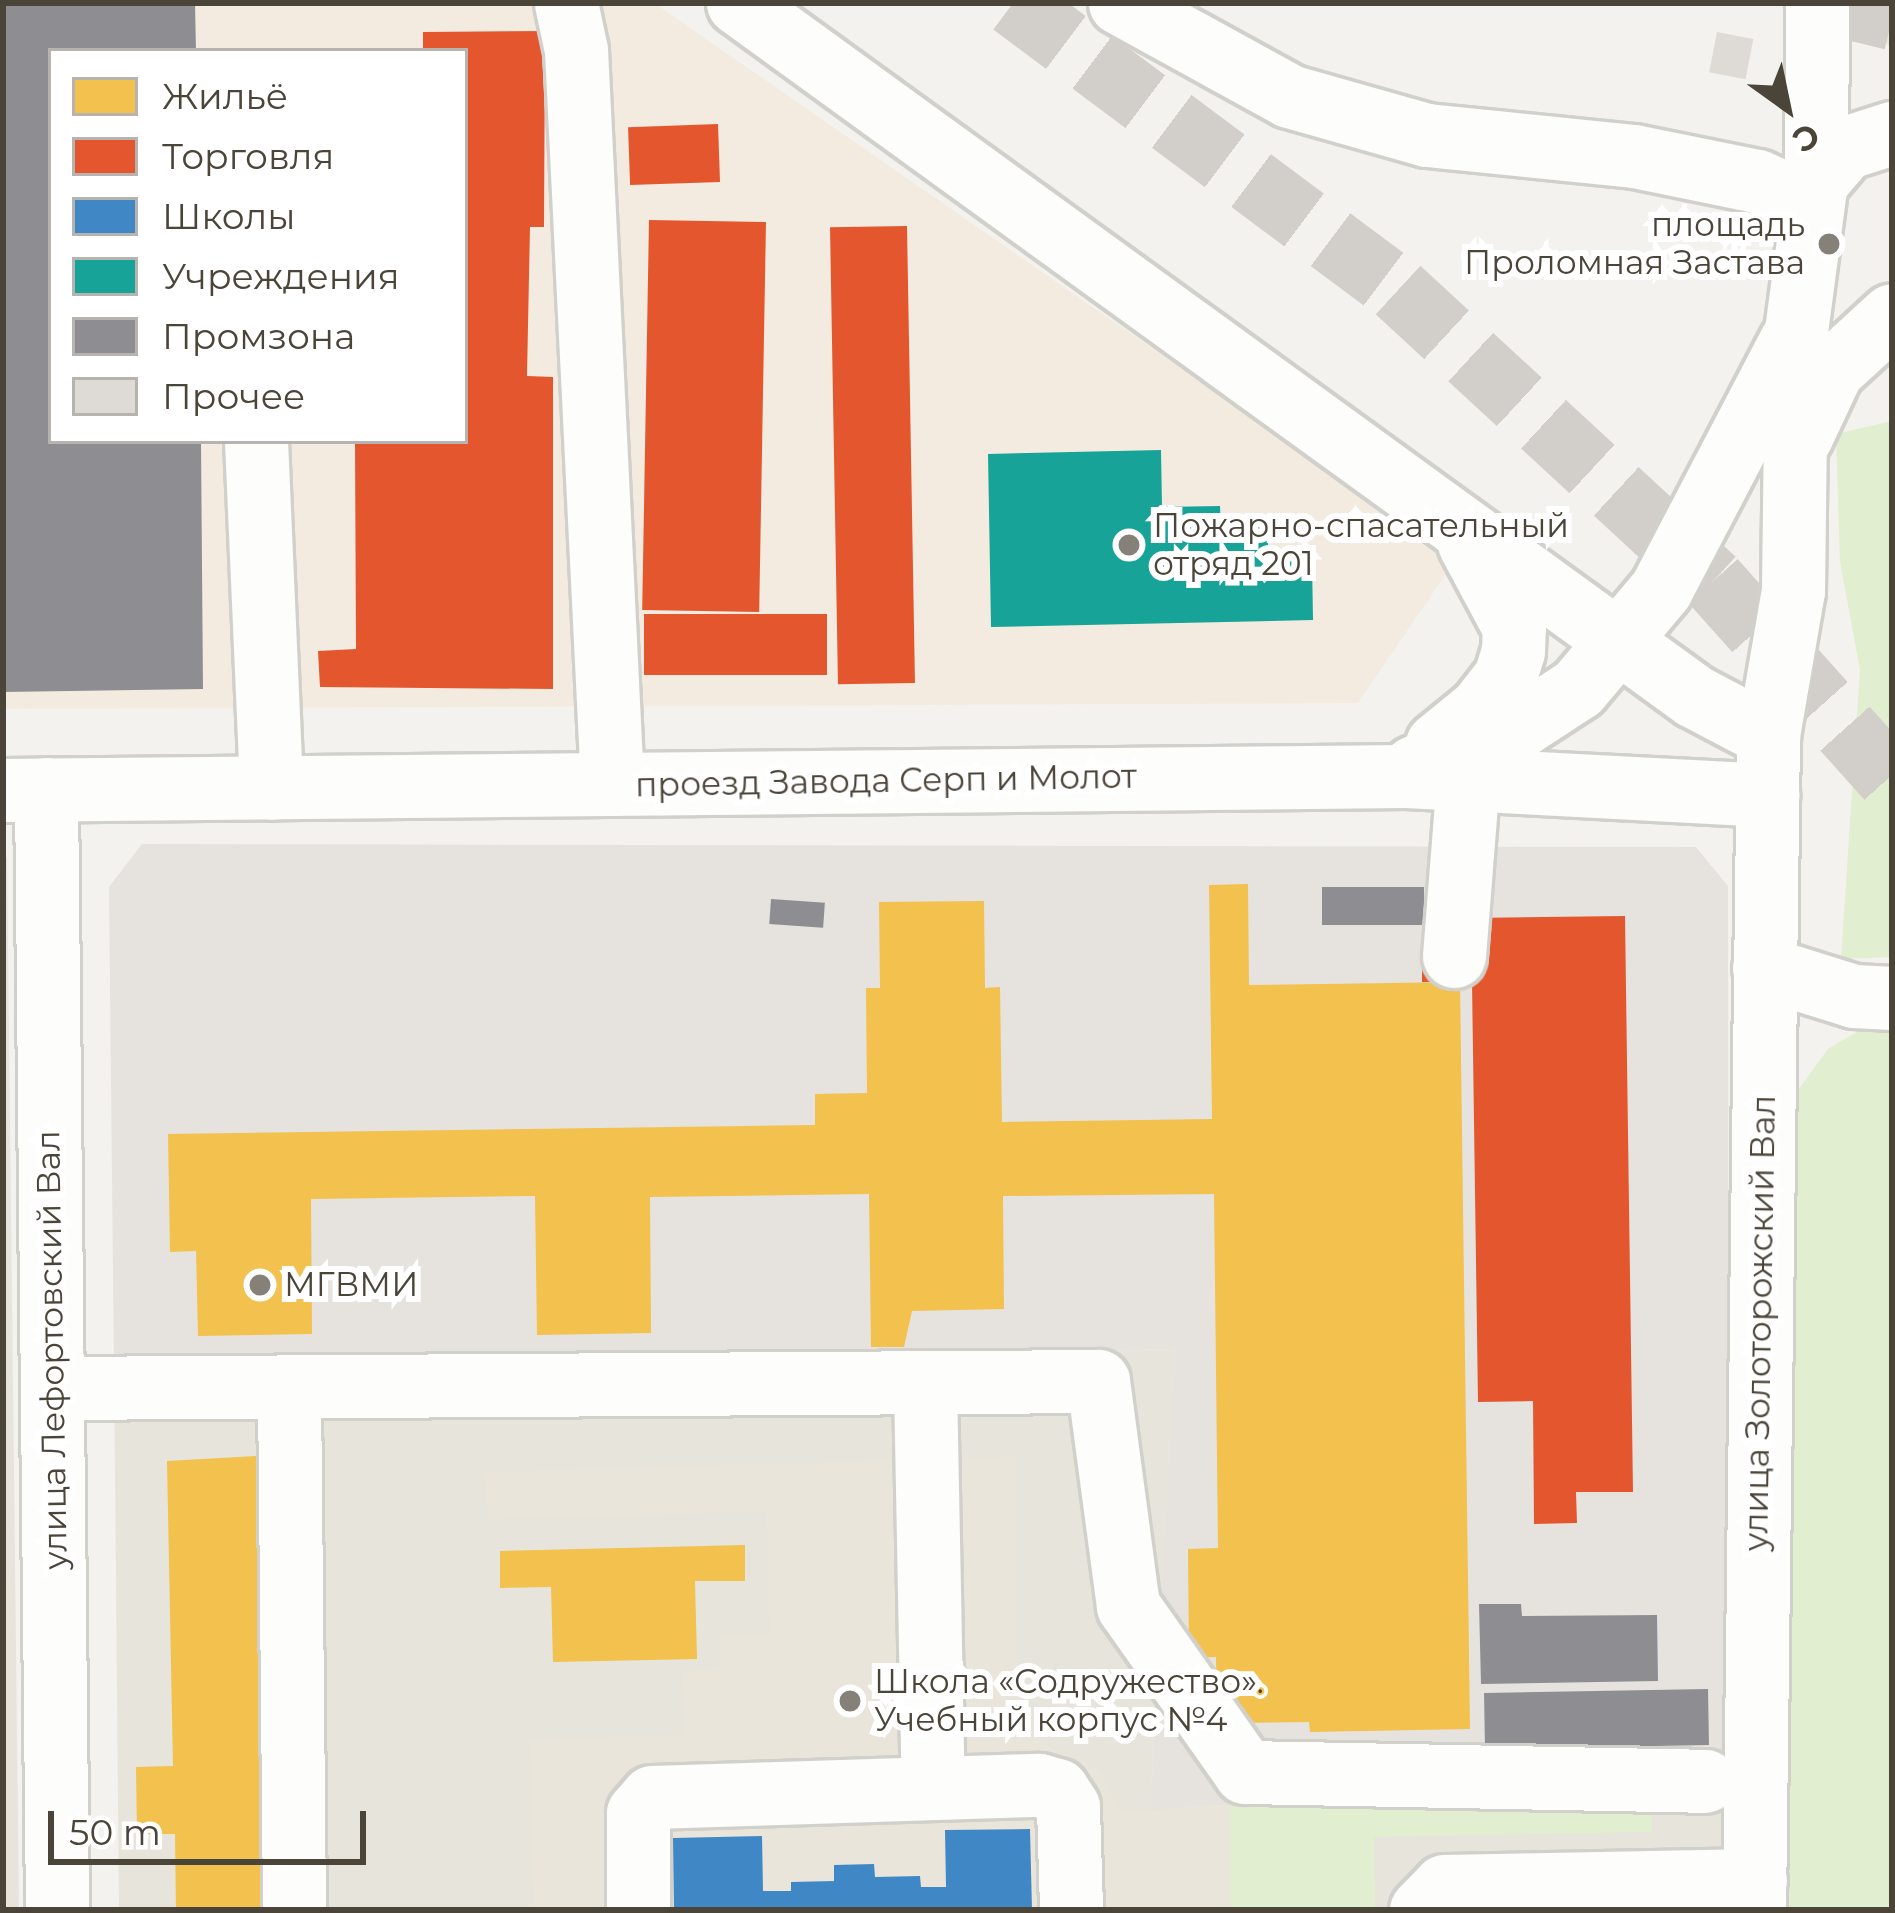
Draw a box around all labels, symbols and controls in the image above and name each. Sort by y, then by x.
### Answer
legend [48,48,468,444]
north arrow [1727,48,1847,168]
text: Жильё [162,74,288,118]
text: С [1786,115,1828,161]
text: Торговля [162,134,334,178]
text: Школы [162,194,296,238]
place label: площадь Проломная Застава [1464,205,1805,283]
marker: площадь Проломная Застава [1816,231,1842,257]
text: Учреждения [162,254,400,298]
text: Промзона [162,314,355,358]
text: Прочее [162,374,305,418]
place label: Пожарно-спасательный отряд 201 [1153,506,1569,584]
marker: Пожарно-спасательный отряд 201 [1116,532,1142,558]
street label: проезд Завода Серп и Молот [635,757,1137,805]
street label: улица Золоторожский Вал [1736,1094,1784,1552]
street label: улица Лефортовский Вал [28,1130,76,1570]
place label: МГВМИ [284,1265,418,1305]
marker: МГВМИ [247,1272,273,1298]
place label: Школа «Содружество». Учебный корпус №4 [874,1662,1264,1740]
marker: Школа «Содружество». Учебный корпус №4 [837,1688,863,1714]
scale bar [54,1787,372,1861]
text: 50 m [69,1810,161,1854]

